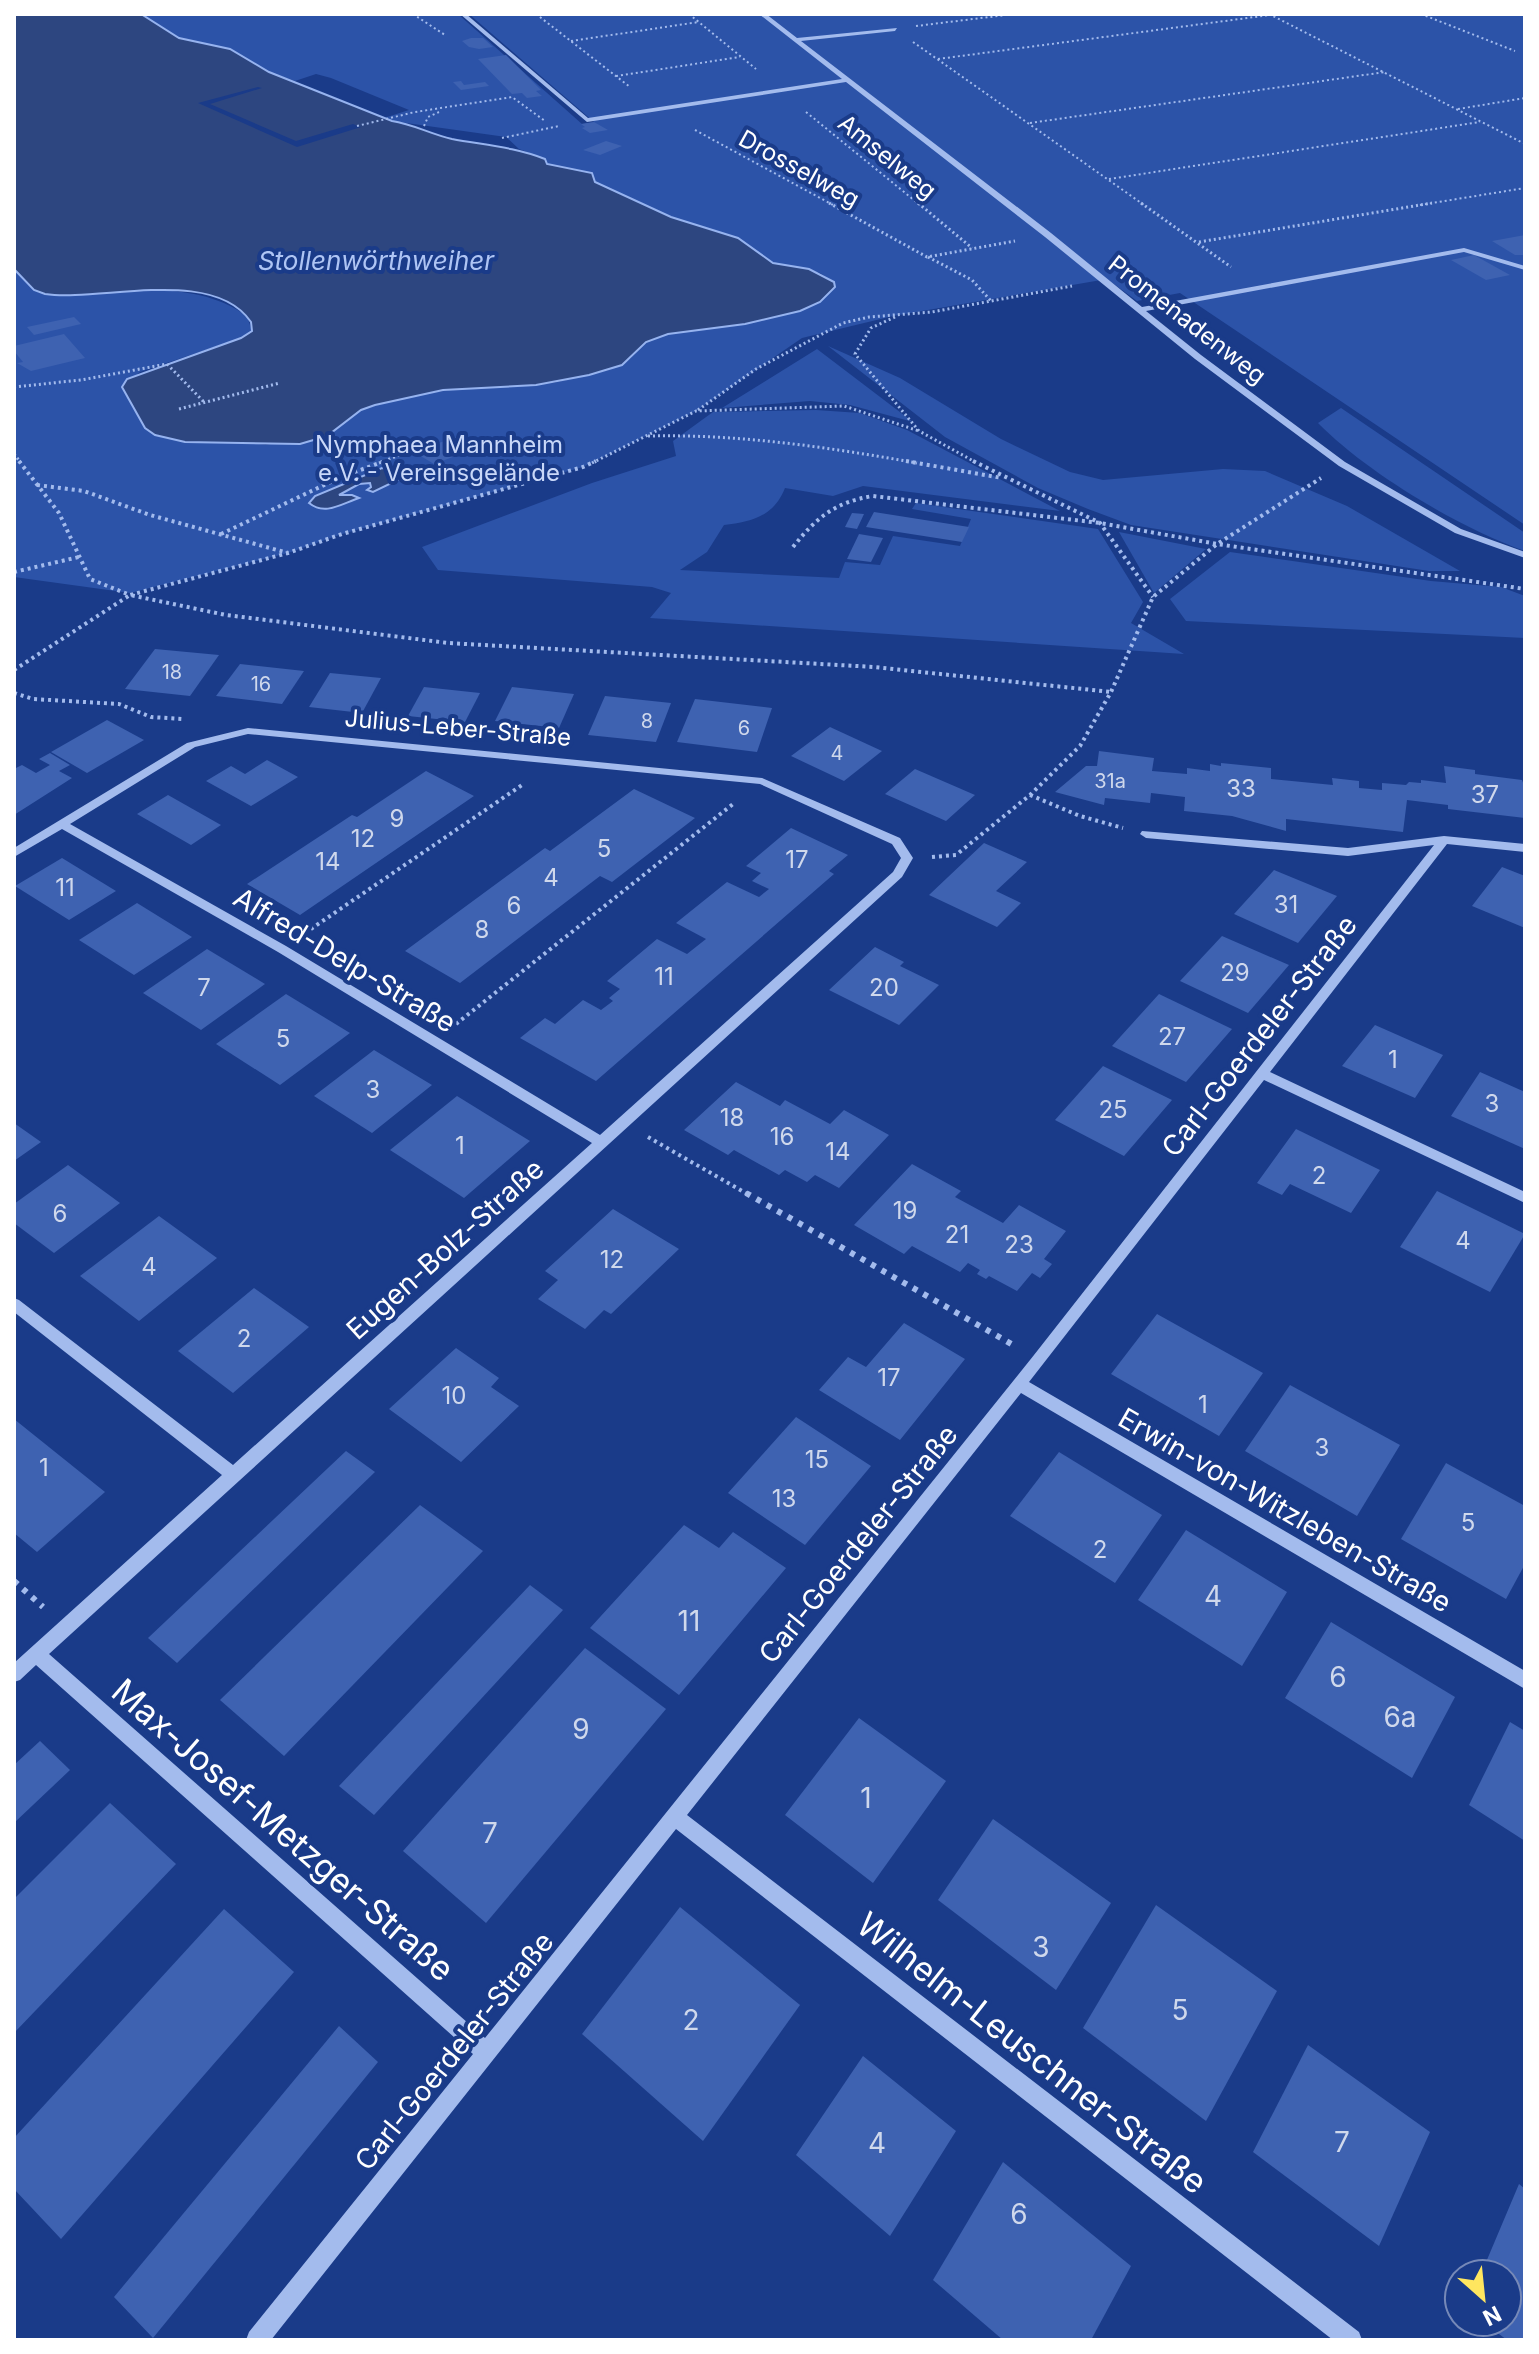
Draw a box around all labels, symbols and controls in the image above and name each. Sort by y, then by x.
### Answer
street label: Amselweg [832,108,942,205]
street label: Drosselweg [734,124,865,214]
water label: Stollenwörthweiher [258,245,495,276]
street label: Promenadenweg [1103,249,1272,390]
park label: Nymphaea Mannheim e.V. - Vereinsgelände [315,430,563,487]
house number: 18 [162,660,182,684]
house number: 16 [251,672,271,696]
street label: Julius-Leber-Straße [344,703,573,752]
house number: 8 [641,709,653,733]
house number: 6 [738,716,750,740]
house number: 4 [831,741,843,765]
house number: 31a [1094,769,1126,793]
house number: 33 [1226,774,1256,803]
house number: 37 [1471,780,1499,809]
house number: 9 [390,804,404,833]
house number: 12 [351,824,375,853]
house number: 5 [597,834,611,863]
house number: 17 [785,845,809,874]
house number: 14 [315,847,341,876]
house number: 4 [543,863,559,892]
house number: 11 [55,873,75,902]
street label: Alfred-Delp-Straße [228,880,462,1040]
house number: 31 [1274,890,1298,919]
house number: 6 [507,891,521,920]
street label: Carl-Goerdeler-Straße [1154,909,1364,1163]
house number: 8 [475,915,489,944]
house number: 29 [1220,958,1250,987]
house number: 11 [654,962,674,991]
house number: 7 [197,973,211,1002]
house number: 20 [869,973,899,1002]
house number: 27 [1158,1022,1186,1051]
house number: 5 [276,1024,290,1053]
house number: 1 [1388,1045,1398,1074]
house number: 3 [366,1075,380,1104]
house number: 3 [1485,1089,1499,1118]
house number: 25 [1098,1095,1128,1124]
house number: 18 [720,1103,744,1132]
house number: 16 [770,1122,794,1151]
house number: 1 [455,1131,465,1160]
house number: 14 [825,1137,851,1166]
street label: Eugen-Bolz-Straße [339,1152,551,1346]
house number: 2 [1312,1161,1326,1190]
house number: 19 [893,1196,917,1225]
house number: 6 [53,1199,67,1228]
house number: 21 [945,1220,969,1249]
house number: 4 [1455,1226,1471,1255]
house number: 23 [1004,1230,1034,1259]
house number: 12 [600,1245,624,1274]
house number: 4 [141,1252,157,1281]
house number: 2 [237,1324,251,1353]
house number: 17 [877,1363,901,1392]
house number: 10 [442,1381,466,1410]
house number: 1 [1198,1390,1208,1419]
street label: Erwin-von-Witzleben-Straße [1113,1401,1457,1619]
street label: Carl-Goerdeler-Straße [751,1418,965,1670]
house number: 3 [1315,1433,1329,1462]
house number: 15 [805,1445,829,1474]
house number: 1 [39,1453,49,1482]
house number: 13 [772,1484,796,1513]
house number: 5 [1461,1508,1475,1537]
house number: 2 [1093,1535,1107,1564]
house number: 4 [1204,1579,1222,1613]
house number: 11 [678,1604,700,1638]
house number: 6 [1329,1660,1347,1694]
street label: Max-Josef-Metzger-Straße [104,1670,463,1989]
house number: 6a [1383,1700,1417,1734]
house number: 9 [572,1712,590,1746]
house number: 1 [860,1781,872,1815]
house number: 7 [482,1816,498,1850]
street label: Wilhelm-Leuschner-Straße [849,1903,1215,2202]
street label: Carl-Goerdeler-Straße [347,1925,561,2177]
house number: 3 [1032,1930,1050,1964]
house number: 5 [1171,1993,1189,2027]
house number: 2 [682,2003,700,2037]
house number: 7 [1334,2125,1350,2159]
house number: 4 [868,2126,886,2160]
house number: 6 [1010,2197,1028,2231]
north arrow [1443,2258,1523,2338]
text: N [1479,2300,1505,2331]

